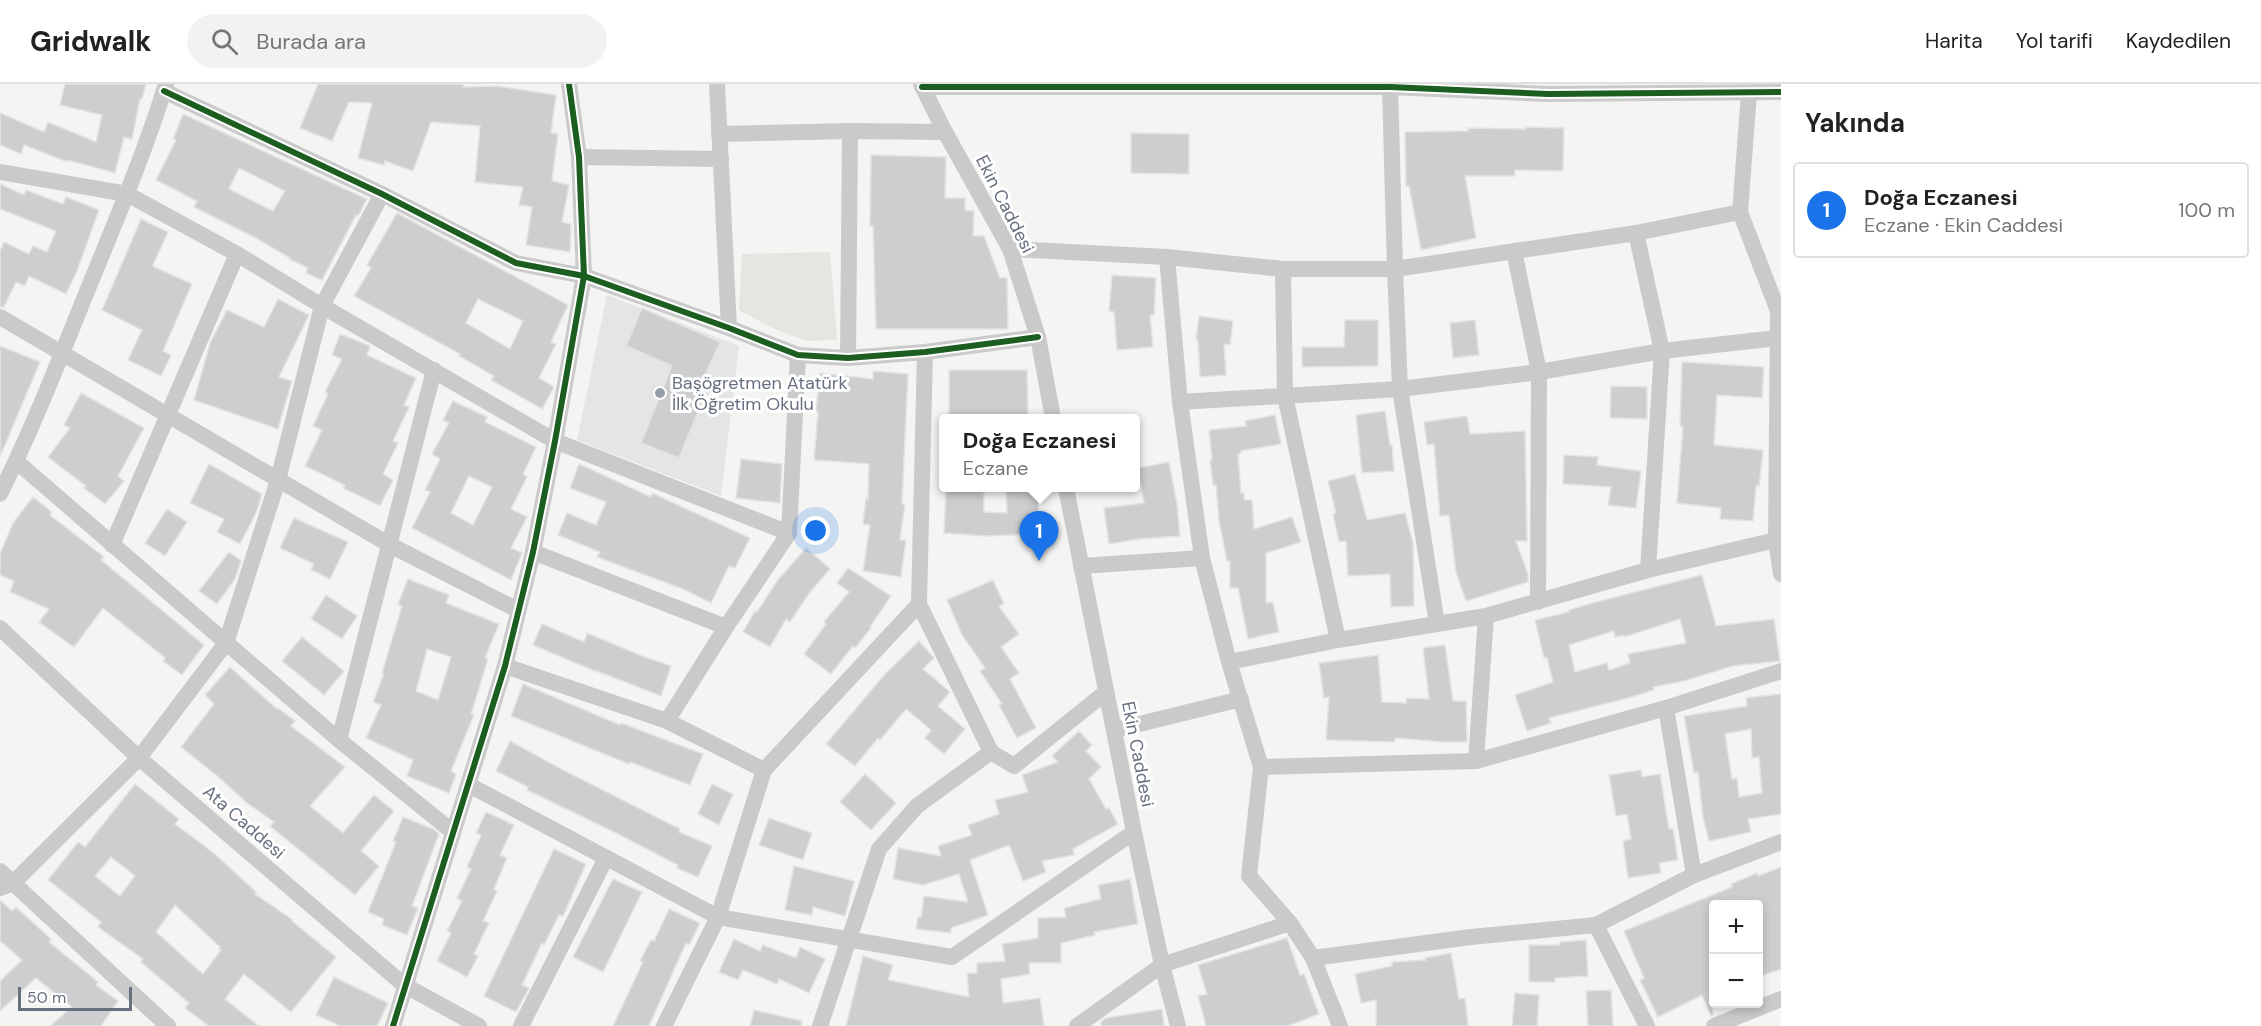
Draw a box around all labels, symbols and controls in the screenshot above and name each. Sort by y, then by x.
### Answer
search box [187,14,607,68]
text: Gridwalk [30,23,151,60]
icon: search [208,25,241,58]
text: Burada ara [256,27,366,56]
text: Harita [1925,27,1983,55]
text: Yol tarifi [2016,27,2093,55]
text: Kaydedilen [2126,27,2231,55]
text: Yakında [1805,106,1905,140]
street label: Ekin Caddesi [970,151,1040,257]
text: Doğa Eczanesi [1864,183,2018,212]
text: 1 [1823,197,1830,223]
text: 100 m [2178,197,2235,223]
text: Eczane · Ekin Caddesi [1864,212,2063,238]
place label: Başögretmen Atatürk İlk Öğretim Okulu [672,371,848,416]
marker: Başögretmen Atatürk İlk Öğretim Okulu [653,386,667,400]
popup [939,414,1140,492]
text: Doğa Eczanesi [963,426,1116,455]
text: Eczane [963,455,1028,481]
pin: 1 [1020,512,1058,561]
your location [801,516,830,545]
street label: Ekin Caddesi [1116,699,1160,809]
street label: Ata Caddesi [198,780,290,864]
map controls [1709,900,1763,1008]
button: + [1709,900,1763,954]
button: − [1709,954,1763,1008]
scale bar [18,984,132,1012]
text: 50 m [27,987,66,1008]

